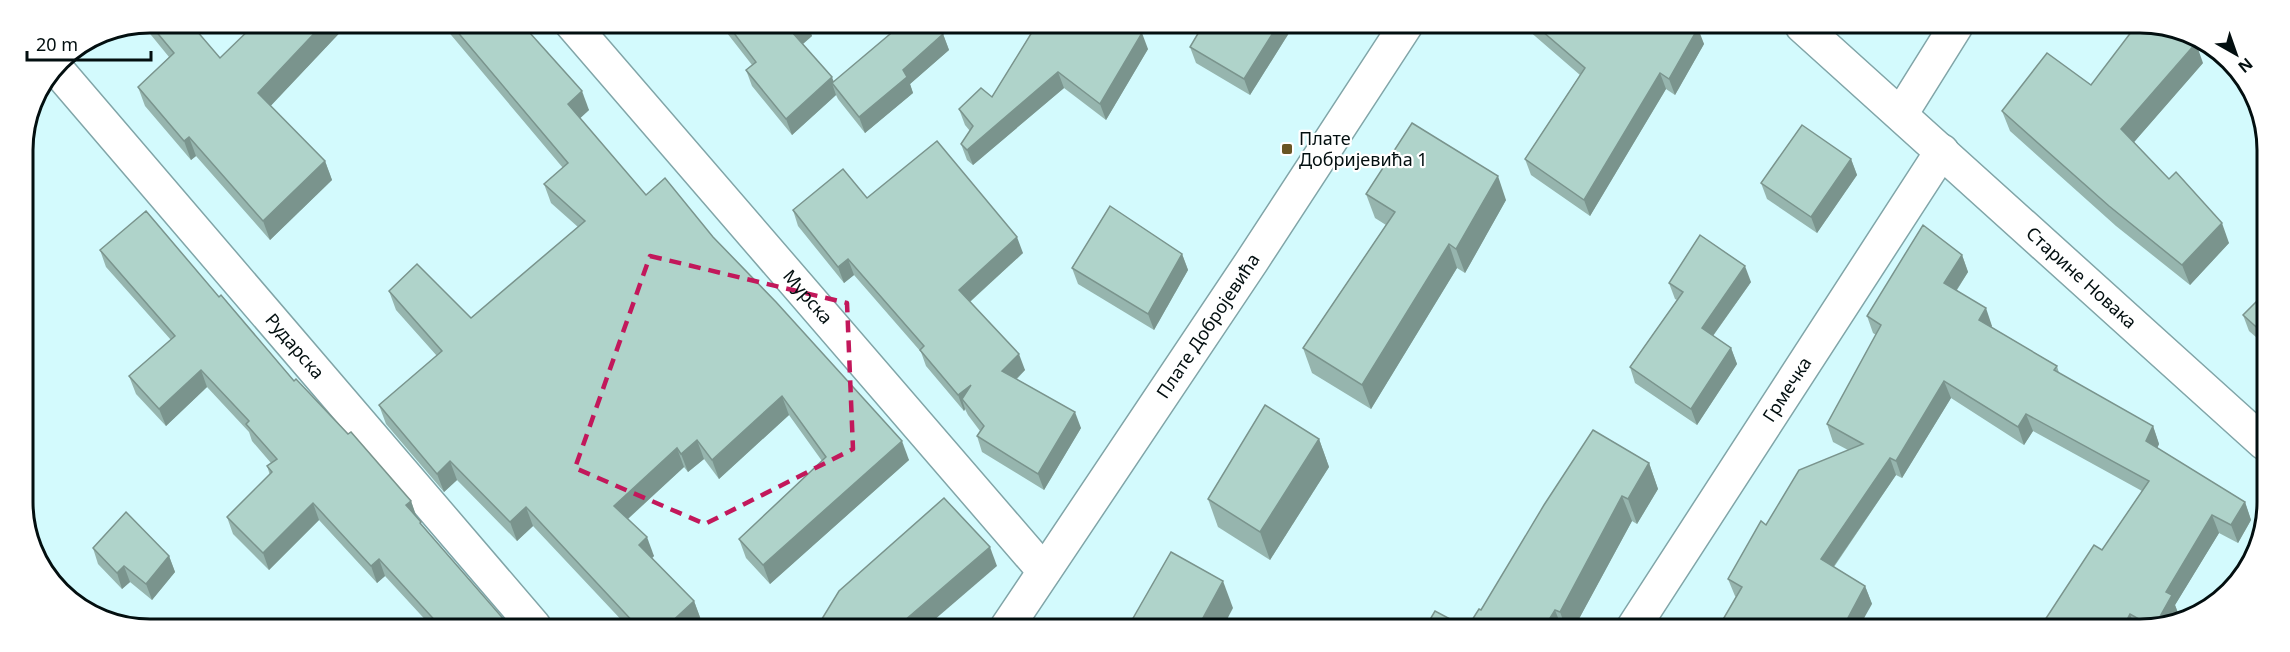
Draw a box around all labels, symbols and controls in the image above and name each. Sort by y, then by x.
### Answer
scale bar [27,24,152,62]
north arrow [2206,24,2266,84]
text: 20 m [36,32,78,56]
text: N [2234,53,2258,78]
place label: Плате Добријевића 1 [1299,126,1428,171]
marker: Плате Добријевића 1 [1280,142,1294,156]
street label: Старине Новака [2021,221,2142,333]
street label: Плате Добројевића [1150,249,1265,403]
street label: Мурска [778,264,838,329]
street label: Рударска [260,308,330,384]
street label: Грмечка [1757,352,1816,426]

